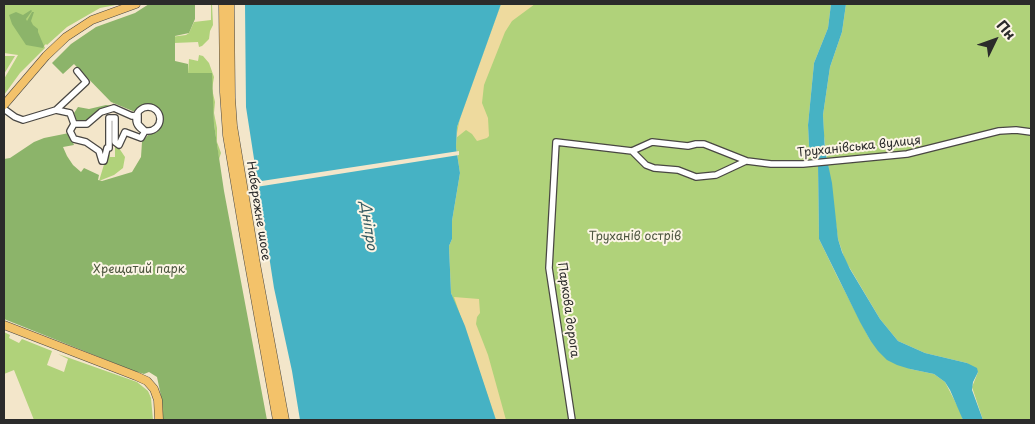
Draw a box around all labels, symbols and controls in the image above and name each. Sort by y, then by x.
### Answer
north arrow [970,15,1020,65]
text: Пн [992,15,1021,44]
street label: Труханівська вулиця [796,133,922,161]
street label: Набережне шосе [243,160,273,262]
water label: Дніпро [356,201,380,251]
park label: Труханів острів [589,230,681,244]
street label: Паркова дорога [554,262,582,358]
park label: Хрещатий парк [93,263,185,277]

